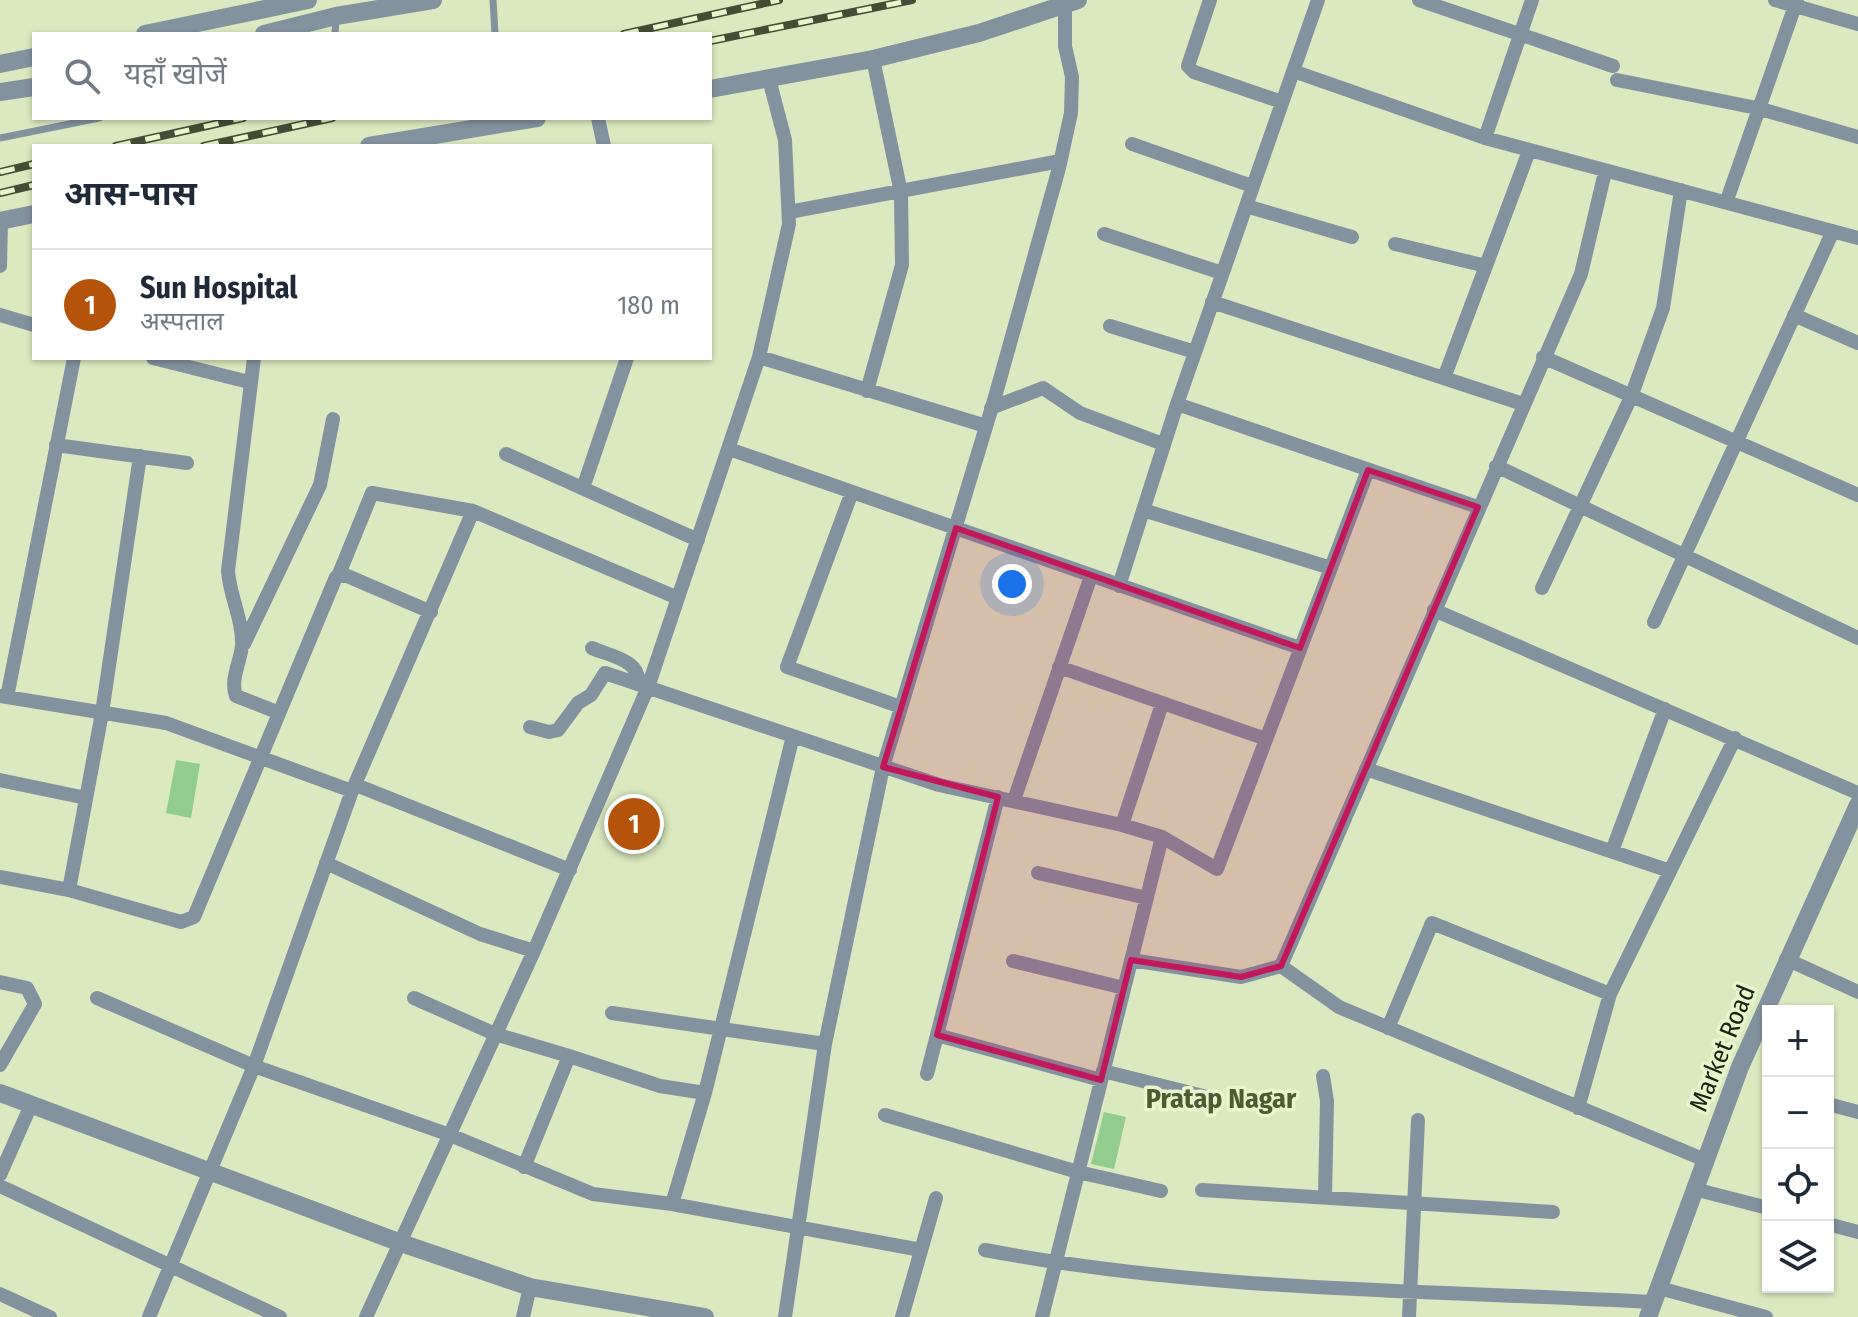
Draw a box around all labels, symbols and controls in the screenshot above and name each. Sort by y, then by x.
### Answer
search box [32,32,712,120]
icon: search [60,54,104,98]
text: यहाँ खोजें [124,56,227,92]
text: आस-पास [64,173,197,214]
text: Sun Hospital [140,270,297,306]
text: 1 [85,290,96,321]
text: 180 m [617,290,680,321]
text: अस्पताल [140,306,224,337]
your location [992,564,1032,604]
pin: 1 [608,794,660,854]
street label: Market Road [1683,980,1762,1116]
map controls [1762,1005,1834,1293]
button: + [1762,1005,1834,1077]
button: − [1762,1077,1834,1149]
district label: Pratap Nagar [1146,1082,1297,1115]
button: locate [1762,1149,1834,1221]
button: layers [1762,1221,1834,1293]

